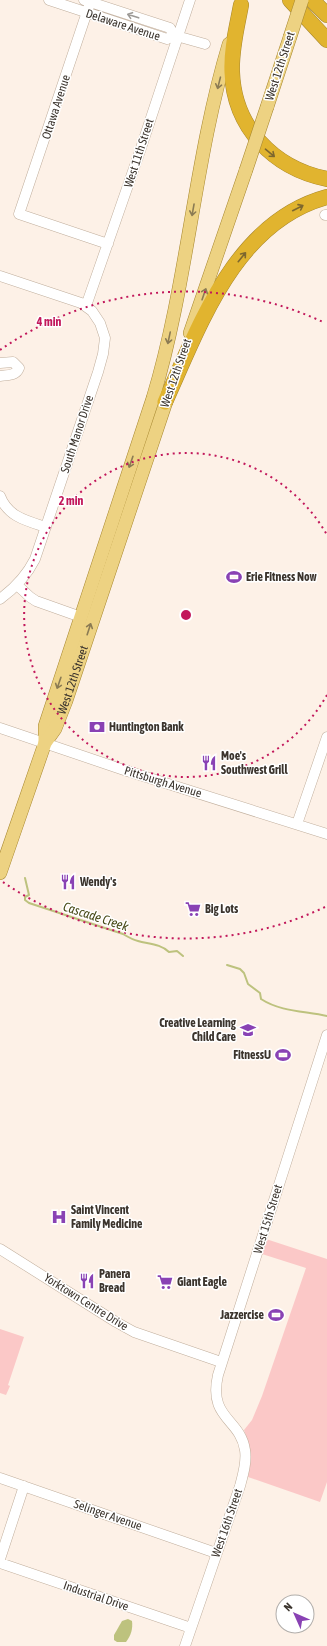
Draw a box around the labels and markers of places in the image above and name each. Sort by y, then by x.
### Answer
sports icon: Erie Fitness Now [225,568,243,586]
place label: Erie Fitness Now [246,570,318,584]
centre of rings [179,608,193,622]
bank icon: Huntington Bank [88,718,106,736]
place label: Huntington Bank [109,720,184,734]
place label: Moe's Southwest Grill [221,749,288,777]
restaurant icon: Moe's Southwest Grill [200,754,218,772]
restaurant icon: Wendy's [59,873,77,891]
place label: Wendy's [79,875,117,889]
supermarket icon: Big Lots [184,900,202,918]
place label: Big Lots [205,902,239,916]
place label: Creative Learning Child Care [159,1016,237,1044]
school or university icon: Creative Learning Child Care [239,1021,257,1039]
sports icon: FitnessU [274,1046,292,1064]
place label: FitnessU [233,1048,271,1062]
place label: Saint Vincent Family Medicine [71,1203,143,1231]
hospital icon: Saint Vincent Family Medicine [50,1208,68,1226]
place label: Panera Bread [99,1267,131,1295]
restaurant icon: Panera Bread [78,1272,96,1290]
supermarket icon: Giant Eagle [156,1273,174,1291]
place label: Giant Eagle [177,1275,228,1289]
sports icon: Jazzercise [267,1306,285,1324]
place label: Jazzercise [219,1308,265,1322]

